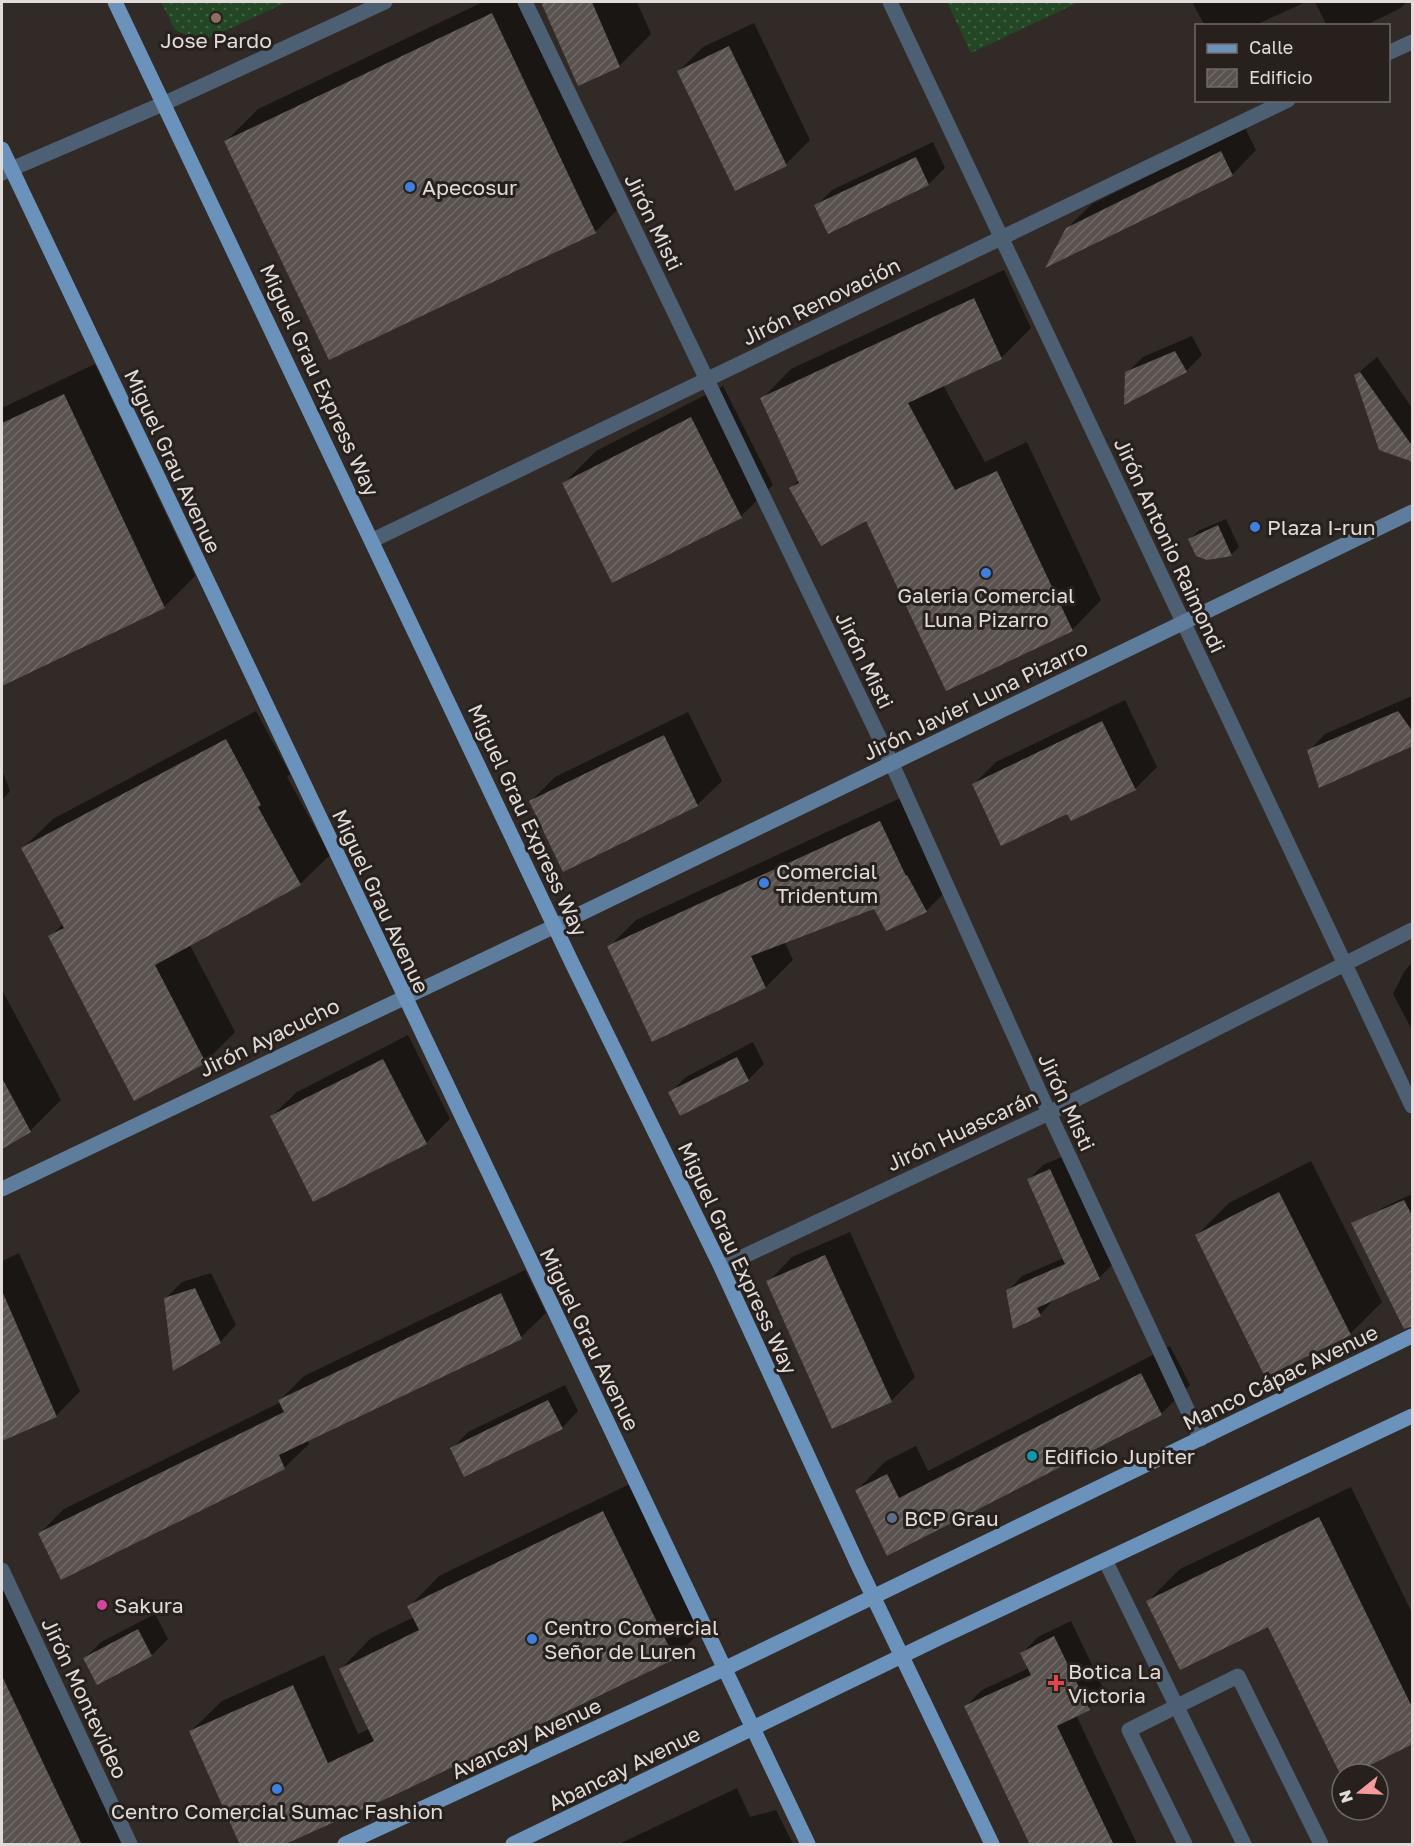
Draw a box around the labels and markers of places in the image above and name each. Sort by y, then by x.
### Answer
marker: Jose Pardo [209,11,223,25]
place label: Jose Pardo [160,27,272,53]
place label: Apecosur [422,174,517,200]
marker: Apecosur [403,180,417,194]
place label: Plaza I-run [1267,514,1376,540]
marker: Plaza I-run [1248,520,1262,534]
marker: Galeria Comercial Luna Pizarro [979,566,993,580]
place label: Galeria Comercial Luna Pizarro [897,582,1075,632]
place label: Comercial Tridentum [776,858,878,908]
marker: Comercial Tridentum [757,876,771,890]
place label: Edificio Jupiter [1044,1443,1195,1469]
marker: Edificio Jupiter [1025,1449,1039,1463]
place label: BCP Grau [904,1505,999,1531]
marker: BCP Grau [885,1511,899,1525]
place label: Sakura [114,1592,184,1618]
marker: Sakura [95,1598,109,1612]
place label: Centro Comercial Señor de Luren [544,1614,719,1664]
marker: Centro Comercial Señor de Luren [525,1632,539,1646]
place label: Botica La Victoria [1068,1658,1161,1708]
marker: Botica La Victoria [1049,1676,1063,1690]
marker: Centro Comercial Sumac Fashion [270,1782,284,1796]
place label: Centro Comercial Sumac Fashion [111,1798,443,1824]

